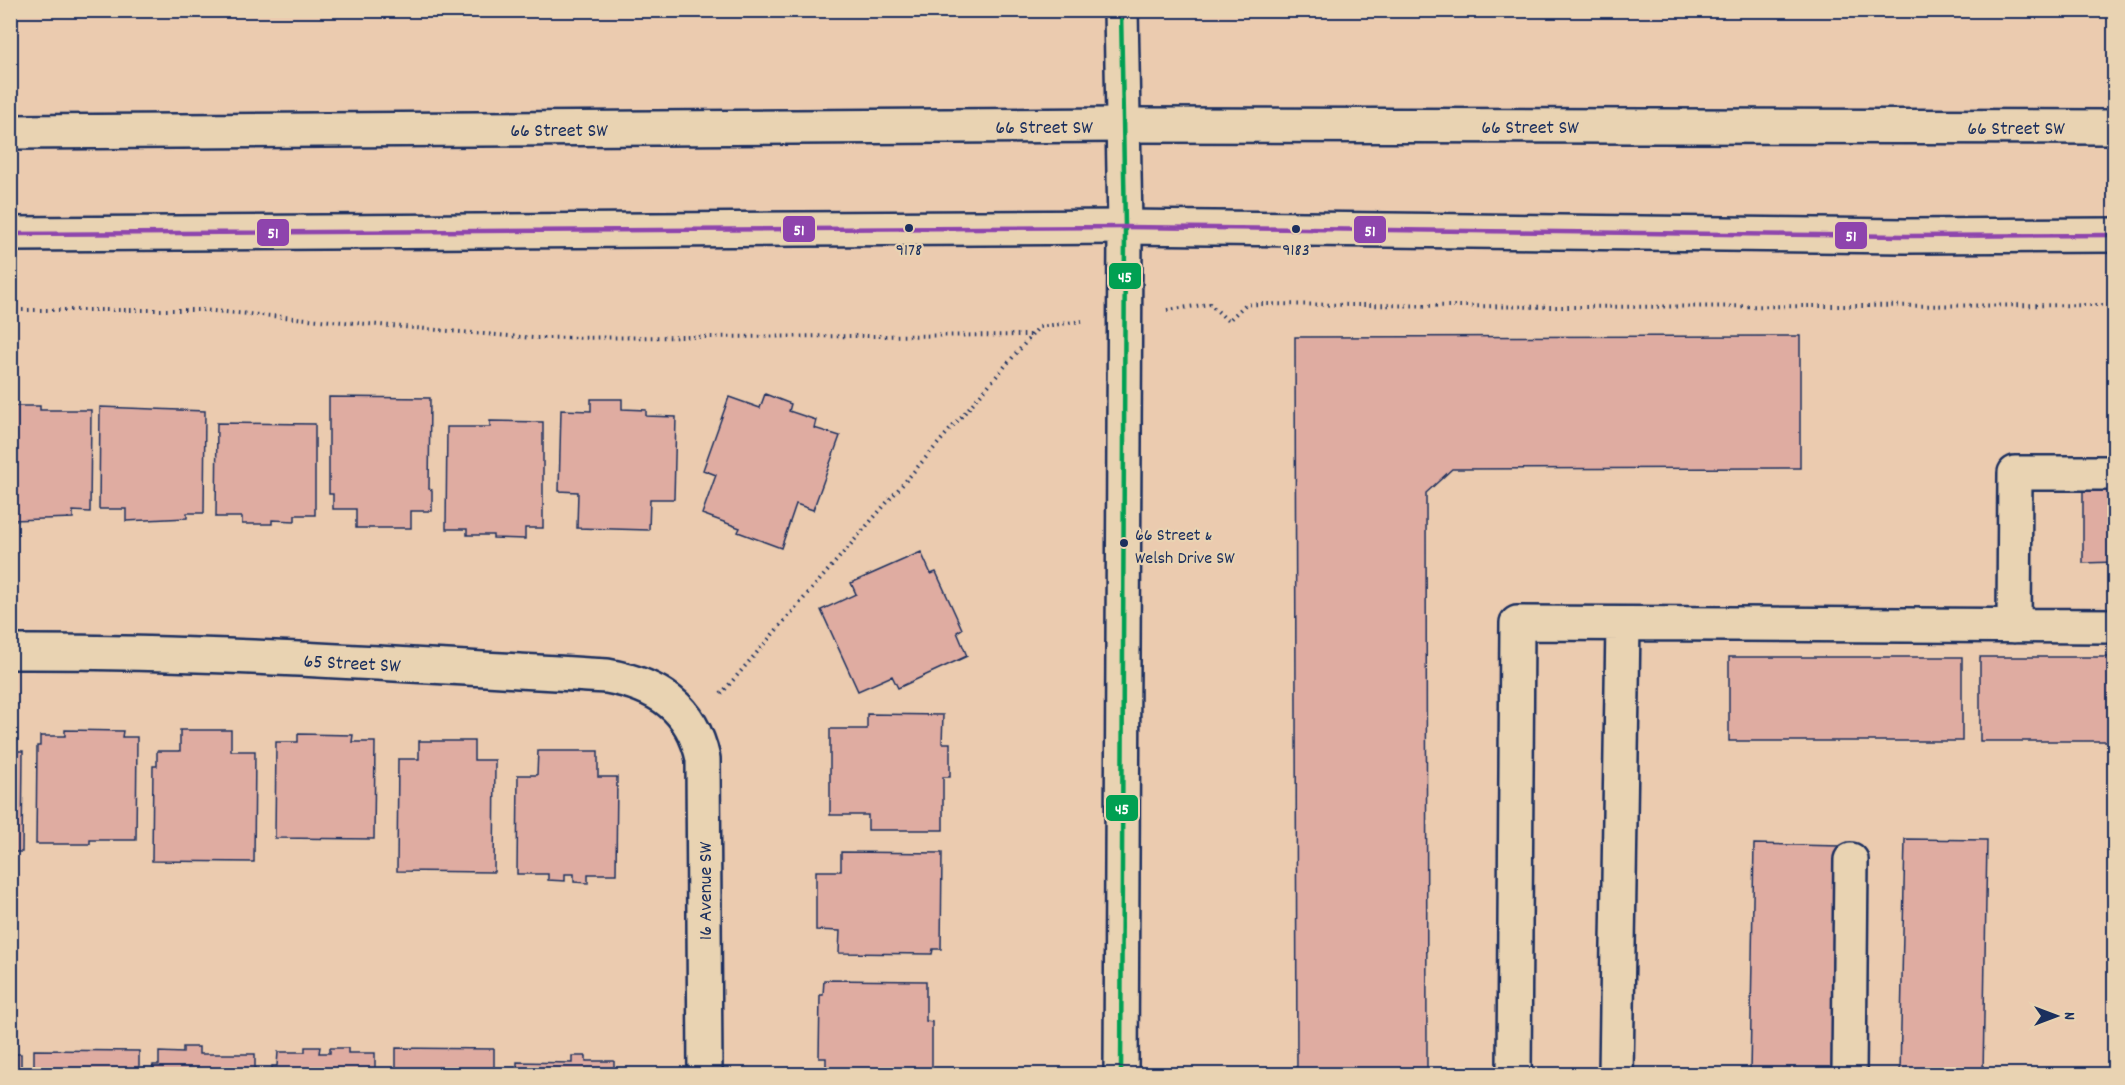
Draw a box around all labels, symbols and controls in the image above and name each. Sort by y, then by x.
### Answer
street label: 66 Street SW [995,115,1093,143]
street label: 66 Street SW [1481,115,1579,143]
street label: 66 Street SW [1967,116,2065,144]
street label: 66 Street SW [510,118,608,146]
line badge: 51 [782,215,816,243]
line badge: 51 [1353,215,1387,244]
line badge: 51 [256,218,290,247]
text: 51 [794,220,804,243]
text: 51 [1365,221,1375,244]
line badge: 51 [1834,221,1868,250]
marker: 9178 [903,222,915,234]
text: 51 [268,223,278,246]
marker: 9183 [1290,223,1302,235]
text: 51 [1846,226,1856,249]
place label: 9178 [896,239,922,264]
place label: 9183 [1282,239,1310,264]
line badge: 45 [1108,262,1142,290]
text: 45 [1118,267,1132,290]
place label: 66 Street & Welsh Drive SW [1135,524,1235,572]
marker: 66 Street & Welsh Drive SW [1118,537,1130,549]
street label: 65 Street SW [303,648,402,682]
line badge: 45 [1105,794,1139,822]
text: 45 [1115,799,1129,822]
street label: 16 Avenue SW [693,841,721,940]
north arrow [2026,986,2086,1046]
text: N [2057,1012,2080,1020]

